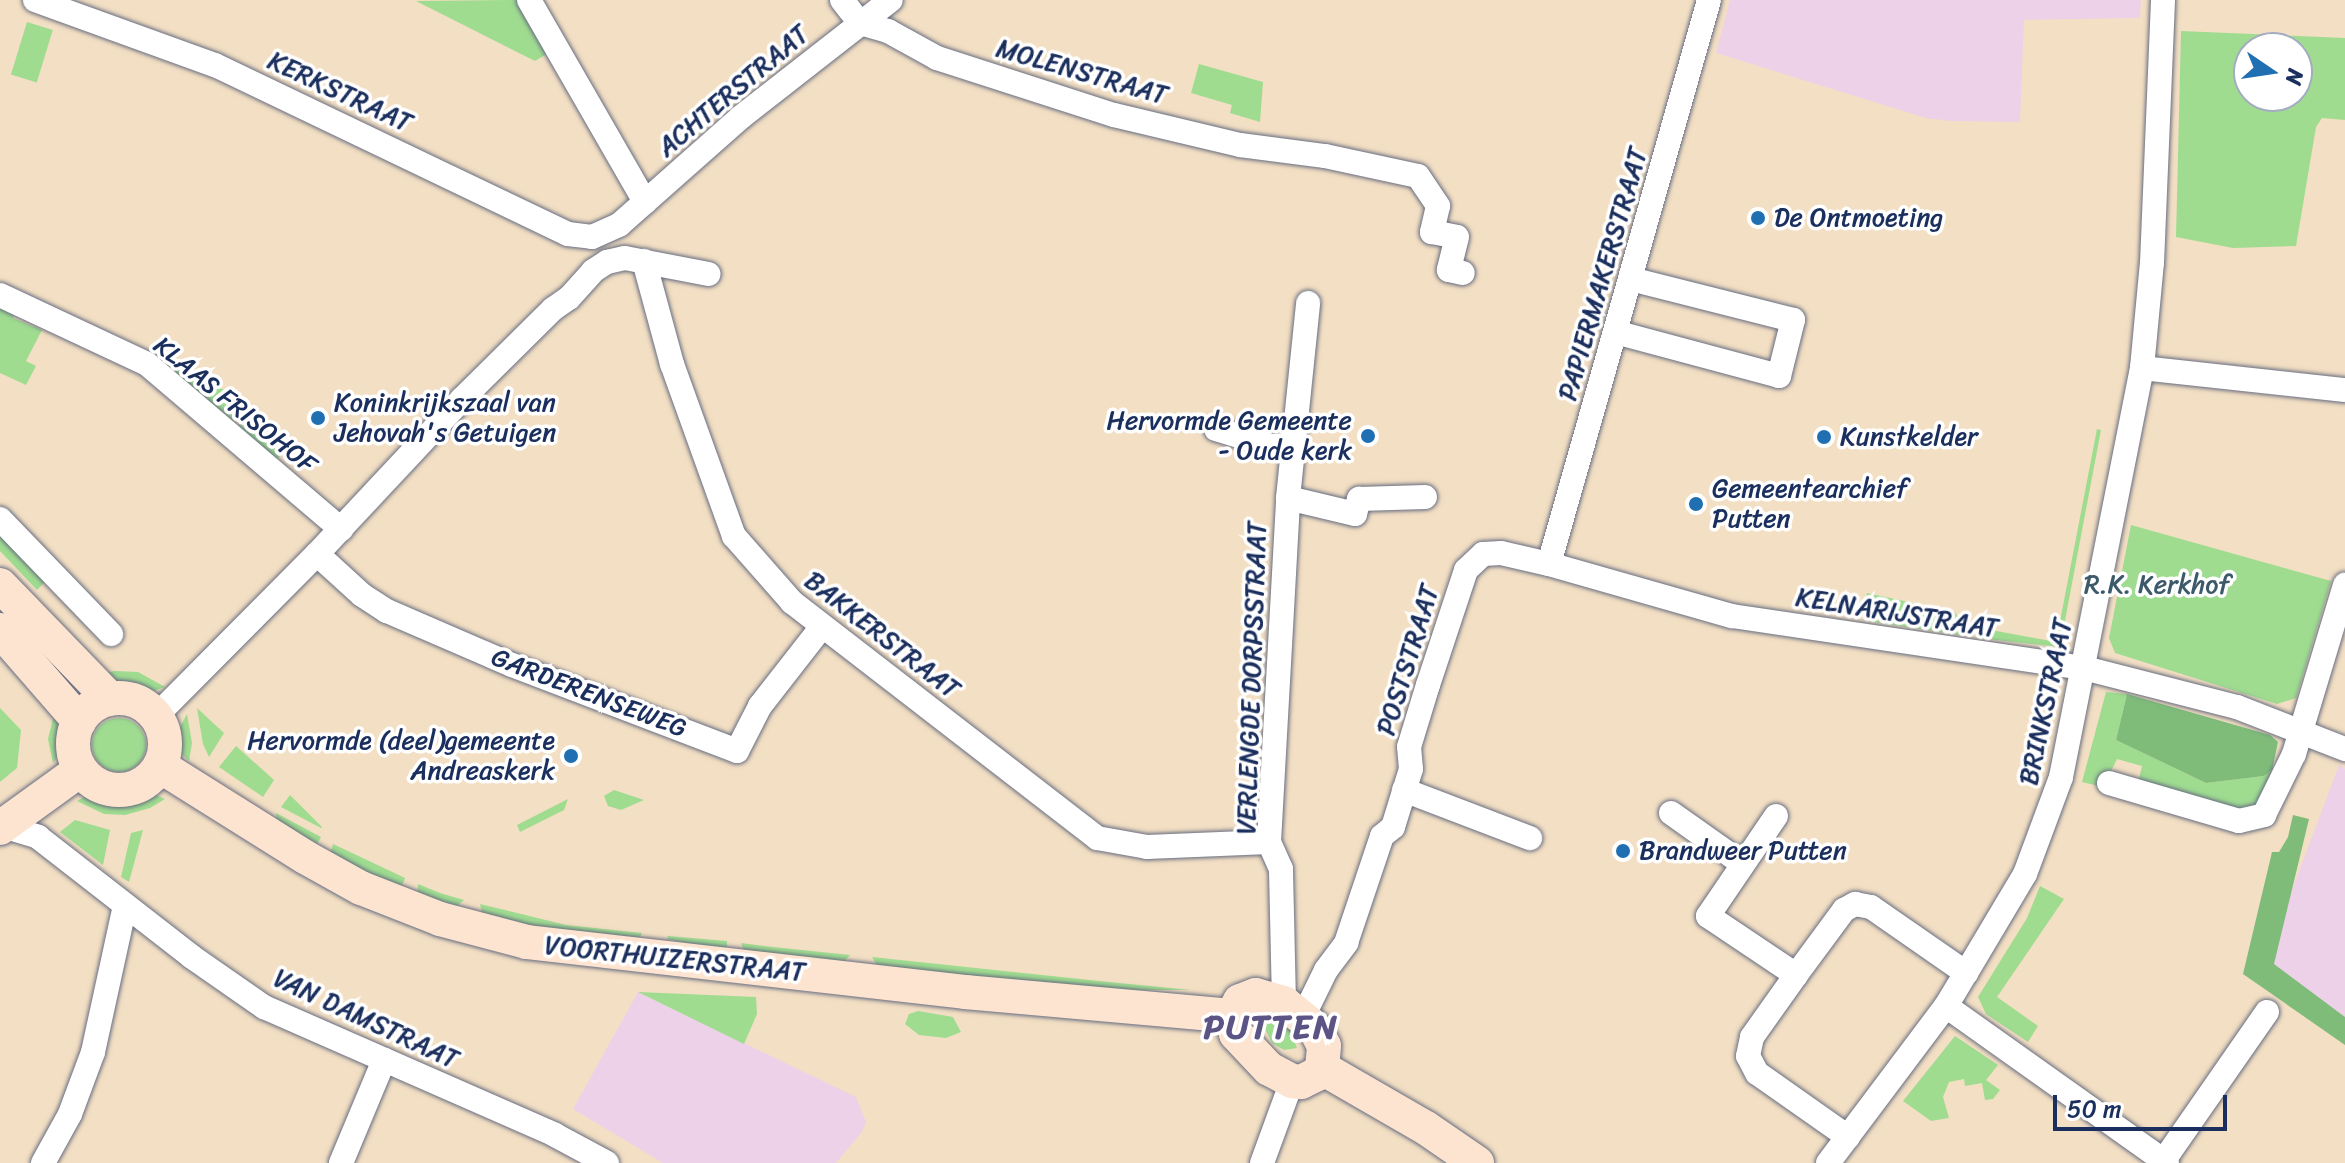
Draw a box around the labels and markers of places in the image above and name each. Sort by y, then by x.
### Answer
place label: De Ontmoeting [1774,202,1944,234]
marker: De Ontmoeting [1749,209,1767,227]
place label: Koninkrijkszaal van Jehovah's Getuigen [334,387,556,448]
place label: Hervormde Gemeente - Oude kerk [1107,405,1352,466]
marker: Koninkrijkszaal van Jehovah's Getuigen [309,409,327,427]
place label: Kunstkelder [1840,421,1978,453]
marker: Hervormde Gemeente - Oude kerk [1359,427,1377,445]
marker: Kunstkelder [1815,428,1833,446]
place label: Gemeentearchief Putten [1712,473,1908,534]
marker: Gemeentearchief Putten [1687,495,1705,513]
place label: Hervormde (deel)gemeente Andreaskerk [248,725,555,786]
marker: Hervormde (deel)gemeente Andreaskerk [562,747,580,765]
place label: Brandweer Putten [1639,835,1847,867]
marker: Brandweer Putten [1614,842,1632,860]

